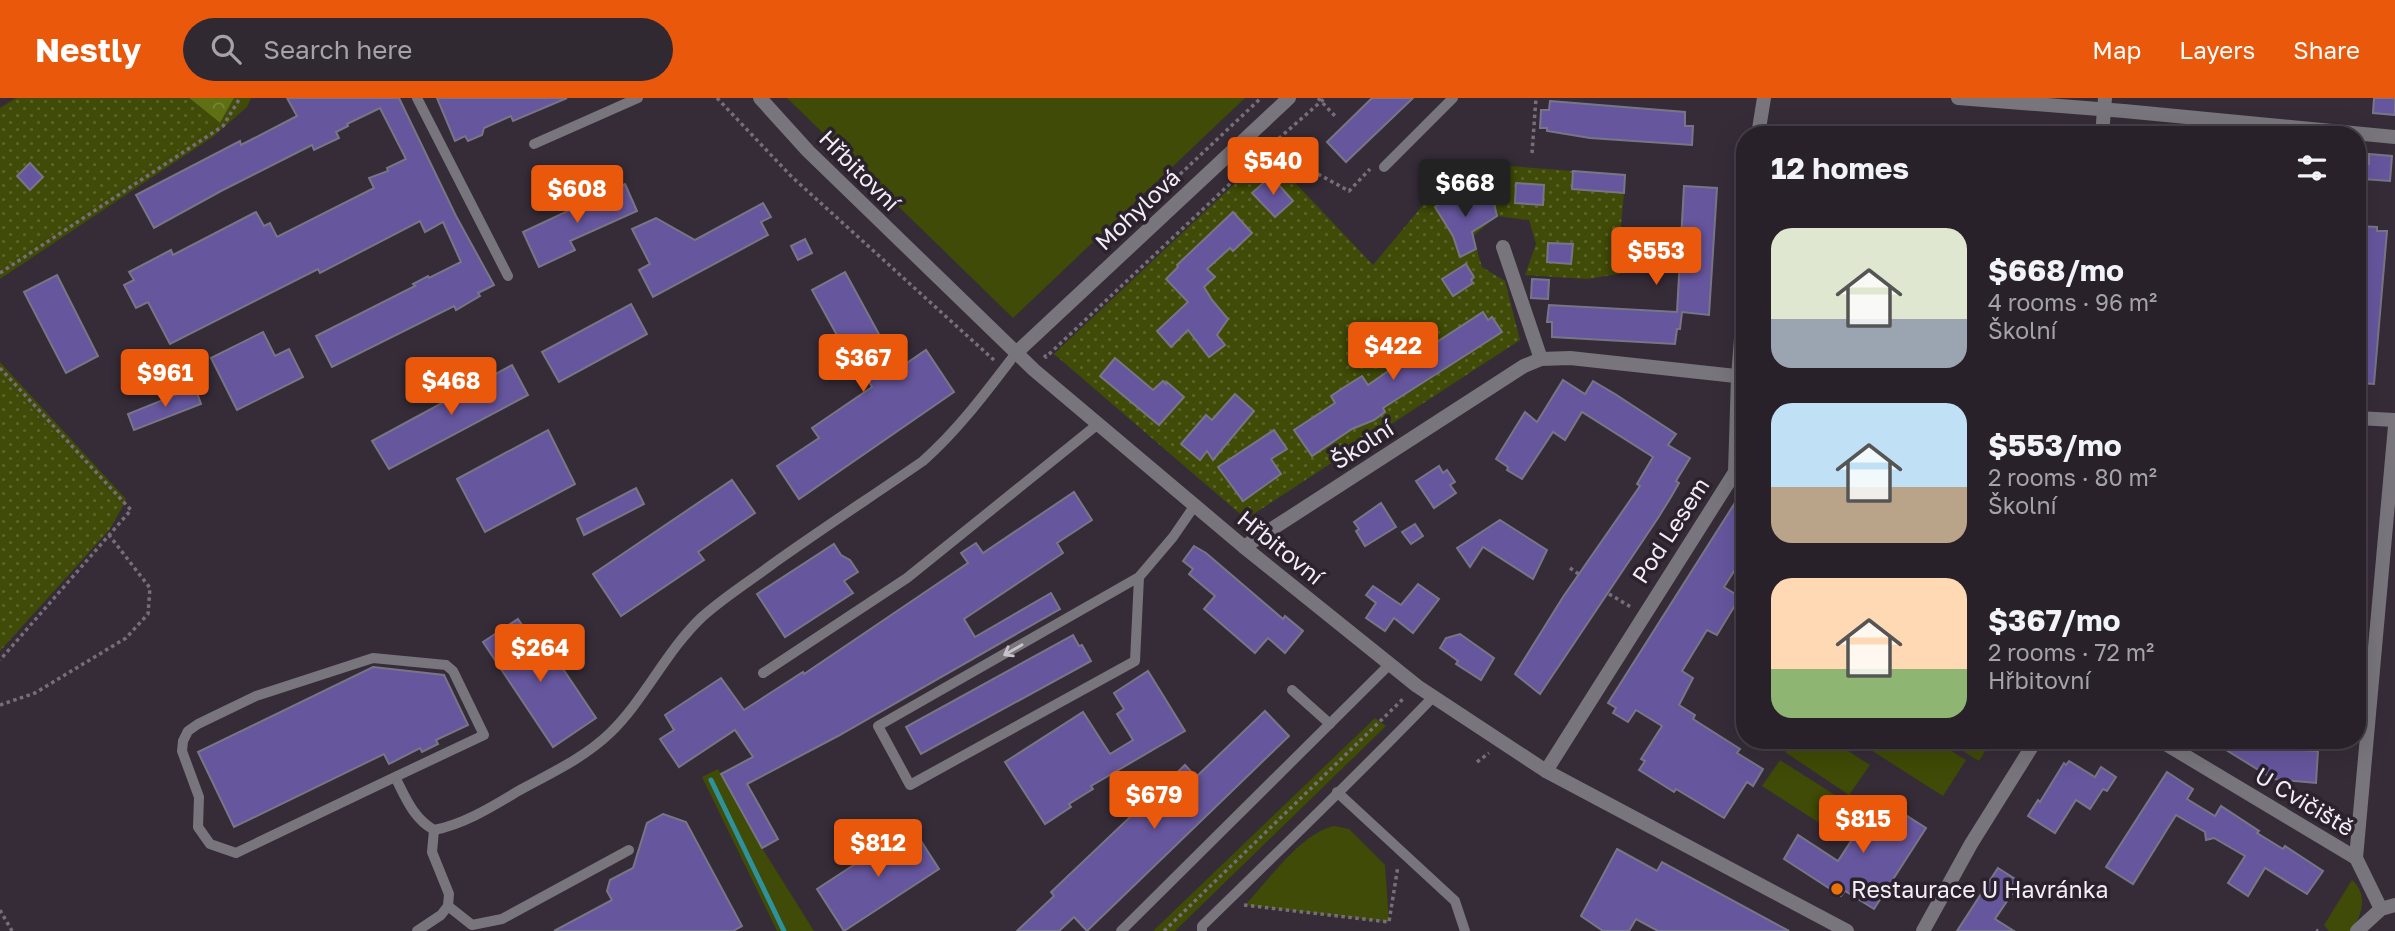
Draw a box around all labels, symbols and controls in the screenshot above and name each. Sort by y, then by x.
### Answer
search box [183,18,673,81]
text: Nestly [35,30,141,69]
icon: search [207,30,245,68]
text: Search here [263,34,412,65]
text: Map [2092,35,2141,64]
text: Layers [2179,35,2255,64]
text: Share [2293,35,2360,64]
street label: Hřbitovní [814,124,907,217]
pin: $540 [1232,138,1314,197]
text: $540 [1244,146,1302,174]
icon: filters [2293,149,2331,187]
text: 12 homes [1771,150,1909,186]
pin: $668 [1424,159,1506,219]
street label: Mohylová [1089,163,1185,255]
pin: $608 [536,166,618,225]
text: $668 [1435,168,1495,196]
text: $608 [547,174,607,202]
pin: $553 [1615,228,1697,287]
text: $553 [1627,236,1685,264]
text: $668/mo [1988,252,2124,288]
icon: home [1827,256,1911,340]
text: 4 rooms · 96 m² [1988,288,2157,316]
text: Školní [1988,316,2057,344]
pin: $422 [1352,322,1434,382]
text: $422 [1364,331,1422,359]
pin: $367 [822,334,904,394]
text: $367 [835,343,891,371]
pin: $961 [124,350,206,409]
text: $961 [137,358,193,386]
pin: $468 [410,358,492,417]
text: $468 [421,366,481,394]
street label: Školní [1326,413,1400,474]
text: $553/mo [1988,427,2122,463]
icon: home [1827,431,1911,515]
text: 2 rooms · 80 m² [1988,463,2157,491]
street label: Pod Lesem [1625,472,1715,588]
text: Školní [1988,491,2057,519]
street label: Hřbitovní [1232,504,1331,591]
text: $367/mo [1988,602,2120,638]
icon: home [1827,606,1911,690]
pin: $264 [499,624,581,684]
text: $264 [511,633,569,661]
text: 2 rooms · 72 m² [1988,638,2154,666]
one-way arrow [1003,643,1023,657]
text: Hřbitovní [1988,666,2091,694]
street label: U Cvičiště [2250,761,2360,841]
pin: $679 [1113,772,1195,831]
text: $679 [1125,780,1183,808]
pin: $815 [1822,796,1904,855]
text: $815 [1835,804,1891,832]
pin: $812 [837,820,919,879]
text: $812 [850,828,906,856]
place label: Restaurace U Havránka [1851,875,2109,903]
marker: Restaurace U Havránka [1829,881,1845,897]

